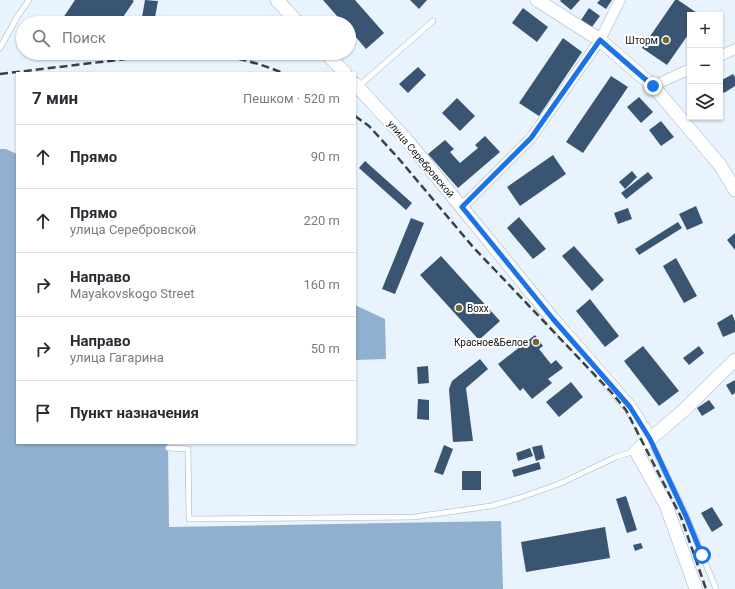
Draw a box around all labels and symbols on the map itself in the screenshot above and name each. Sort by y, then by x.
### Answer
place label: Шторм [625,35,658,46]
marker: Шторм [661,35,671,45]
route end [644,77,662,95]
street label: улица Серебровской [386,118,457,200]
marker: Boxx [454,303,464,313]
place label: Boxx [467,303,489,314]
place label: Красное&Белое [454,337,528,348]
marker: Красное&Белое [531,337,541,347]
route start [693,546,711,564]

